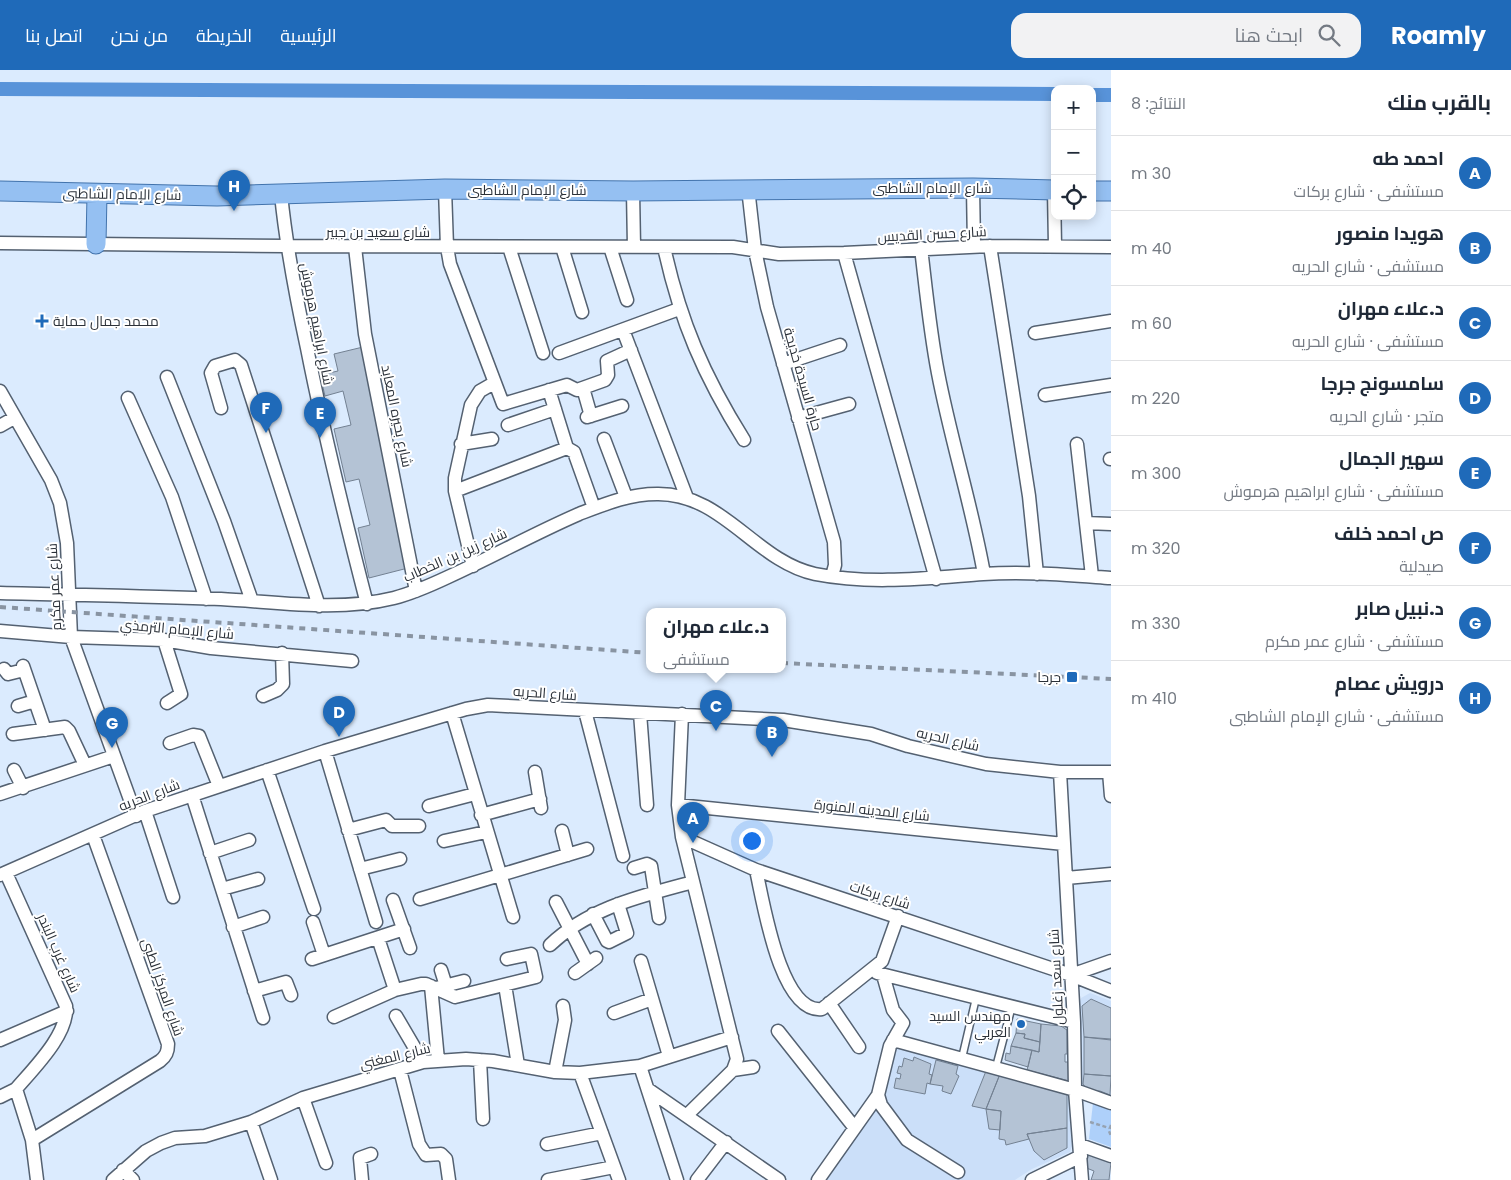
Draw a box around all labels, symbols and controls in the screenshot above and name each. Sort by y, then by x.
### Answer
search box [1011,13,1361,58]
text: Roamly [1391,19,1486,52]
icon: search [1315,21,1343,49]
text: ابحث هنا [1235,22,1303,49]
text: اتصل بنا [25,23,83,48]
text: من نحن [111,23,168,48]
text: الخريطة [196,23,252,48]
text: الرئيسية [280,23,337,48]
map controls [1051,85,1096,220]
button: + [1051,85,1096,130]
text: بالقرب منك [1387,88,1491,117]
text: النتائج: 8 [1131,92,1186,115]
button: − [1051,130,1096,175]
text: احمد طه [1373,145,1444,172]
text: 30 m [1131,162,1171,185]
text: A [1469,162,1481,185]
pin: H [218,170,250,211]
button: locate [1051,175,1096,220]
street label: شارع الإمام الشاطبى [873,178,992,198]
street label: شارع الإمام الشاطبى [468,180,587,200]
text: مستشفى · شارع بركات [1294,180,1444,203]
street label: شارع الإمام الشاطبى [62,183,182,205]
text: هويدا منصور [1336,220,1444,247]
street label: شارع حسن القديس [877,221,987,247]
street label: شارع سعيد بن جبير [325,222,430,242]
text: 40 m [1131,237,1172,260]
text: B [1470,237,1480,260]
text: مستشفى · شارع الحريه [1292,255,1444,278]
street label: شارع ابراهيم هرموش [295,261,339,387]
text: د.علاء مهران [1338,295,1444,322]
place label: محمد جمال حماية [53,311,159,331]
text: 60 m [1131,312,1172,335]
text: C [1469,312,1481,335]
marker: محمد جمال حماية [35,314,49,328]
street label: حارة السيدة خديجة [779,325,827,433]
text: مستشفى · شارع الحريه [1292,330,1444,353]
street label: شارع بحيره المعابد [376,363,418,469]
text: سامسونج جرجا [1320,370,1444,397]
text: 220 m [1131,387,1180,410]
text: D [1469,387,1481,410]
pin: F [250,392,282,433]
pin: E [304,397,336,438]
text: متجر · شارع الحريه [1329,405,1444,428]
text: سهير الجمال [1339,445,1444,472]
text: 300 m [1131,462,1181,485]
text: E [1471,462,1479,485]
text: مستشفى · شارع ابراهيم هرموش [1224,480,1444,503]
text: ص احمد خلف [1334,520,1444,547]
street label: شارع زين بن الخطاب [400,523,510,587]
text: 320 m [1131,537,1180,560]
text: F [1471,537,1479,560]
street label: شارع عمر مكرم [42,543,66,631]
text: صيدلية [1399,555,1444,578]
text: د.نبيل صابر [1356,595,1444,622]
popup [646,608,786,673]
text: 330 m [1131,612,1181,635]
text: G [1469,612,1481,635]
text: د.علاء مهران [663,613,769,640]
street label: شارع الإمام الترمذي [119,614,235,646]
text: مستشفى · شارع عمر مكرم [1265,630,1444,653]
text: مستشفى [663,648,730,671]
place label: جرجا [1037,667,1061,687]
marker: جرجا [1065,670,1079,684]
text: درويش عصام [1334,670,1444,697]
street label: شارع الحريه [512,681,578,705]
text: 410 m [1131,687,1177,710]
text: H [1469,687,1481,710]
pin: C [700,690,732,731]
pin: D [323,696,355,737]
text: مستشفى · شارع الإمام الشاطبى [1229,705,1444,728]
pin: G [96,707,128,748]
pin: B [756,716,788,757]
street label: شارع الحريه [915,722,981,756]
street label: شارع الحريه [116,774,182,816]
street label: شارع المدينه المنورة [813,794,931,826]
pin: A [677,802,709,843]
your location [739,828,765,854]
street label: شارع بركات [847,876,913,914]
street label: شارع غرب البندر [32,909,85,996]
street label: شارع سعد زغلول [1043,928,1069,1026]
street label: شارع المركز الطبى [137,935,189,1039]
place label: مهندس السيد العربي [929,1006,1011,1044]
marker: مهندس السيد العربي [1015,1018,1027,1030]
street label: شارع المغني [357,1038,433,1076]

